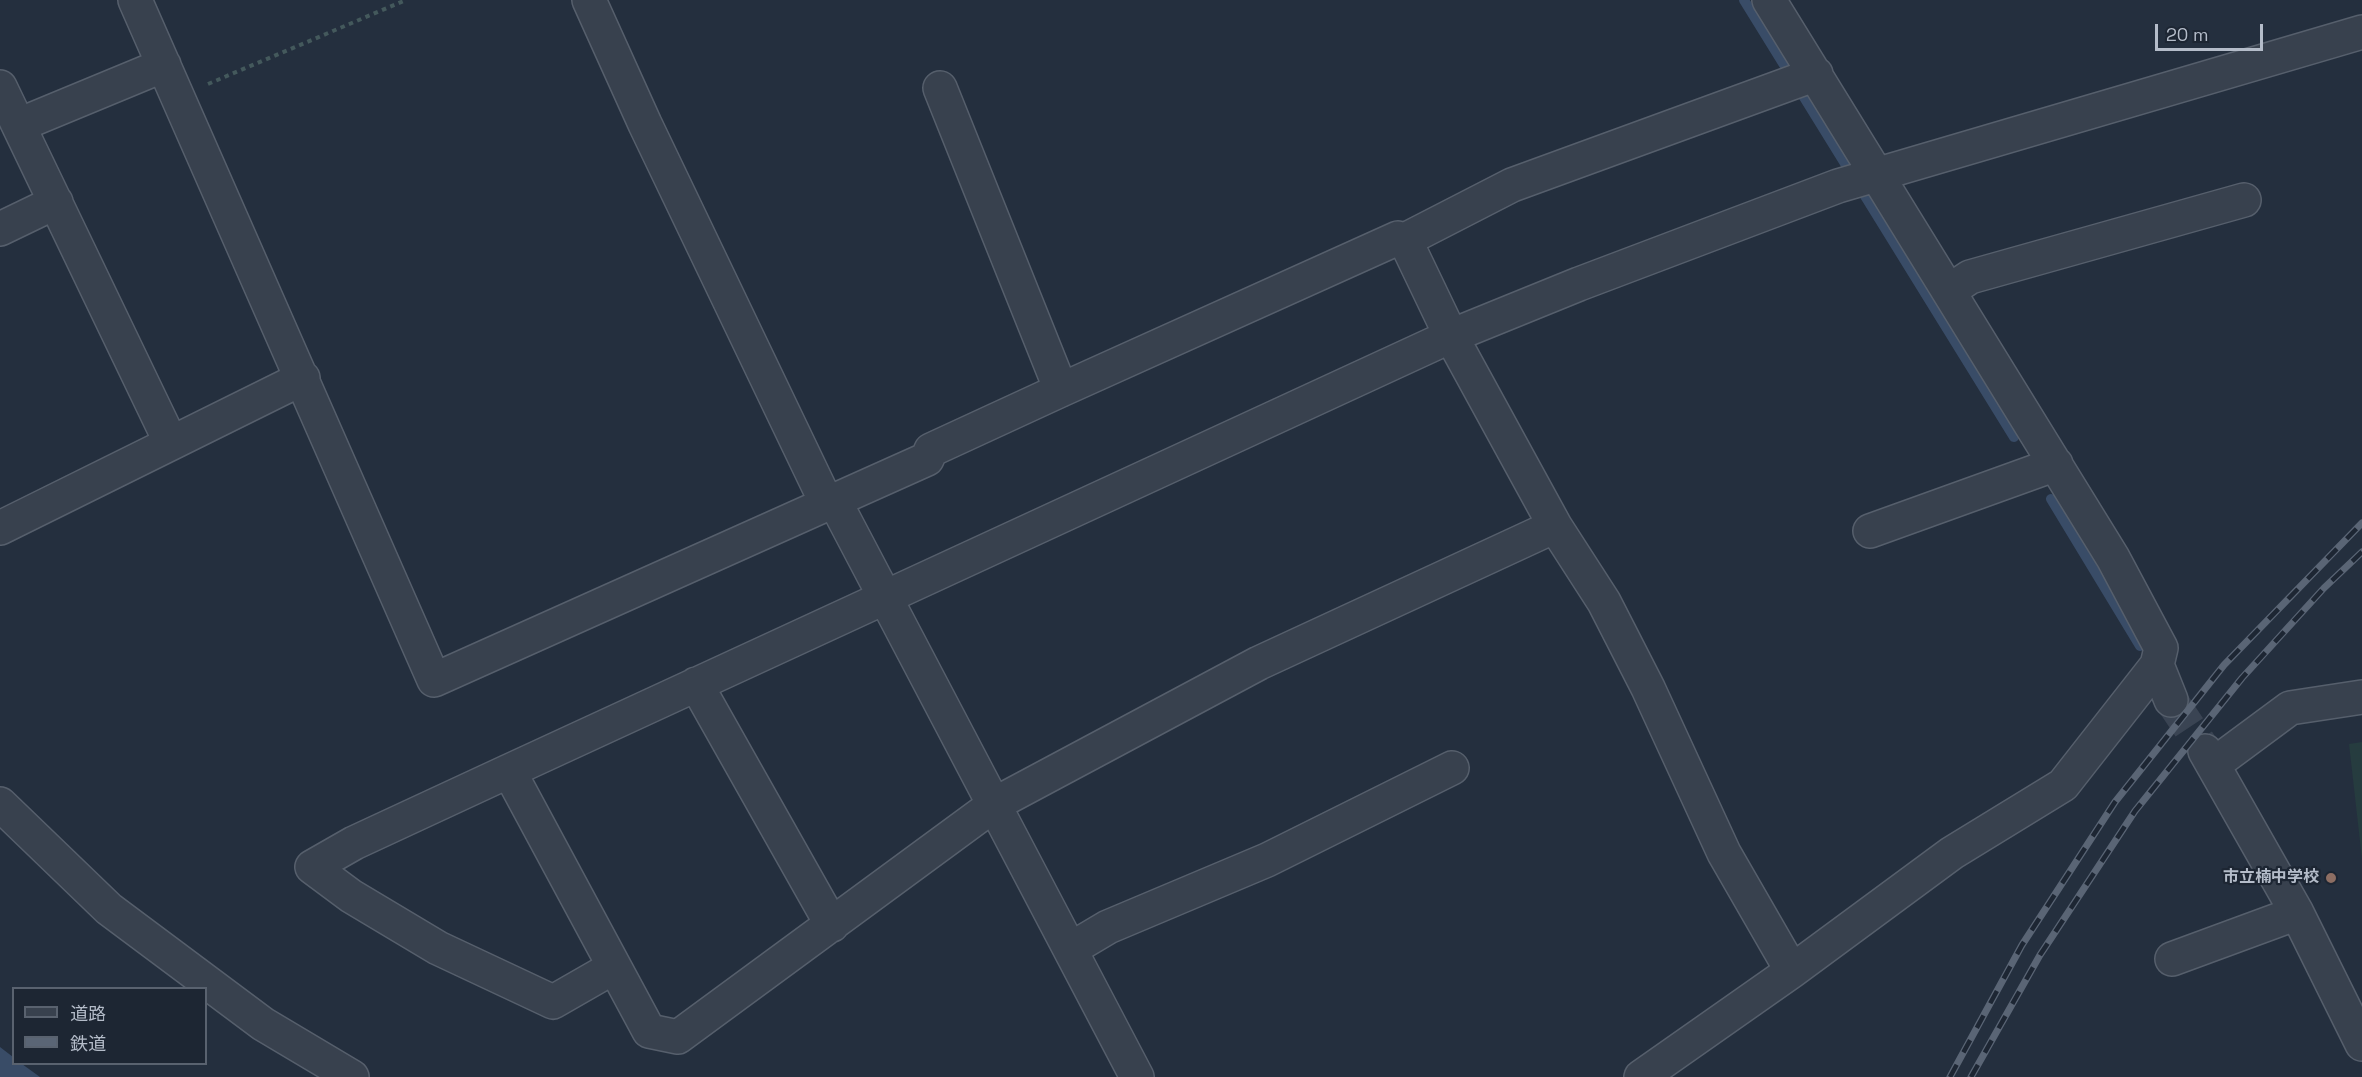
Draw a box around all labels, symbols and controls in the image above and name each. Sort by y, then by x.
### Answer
scale bar [2158,12,2266,50]
text: 20 m [2166,23,2209,46]
place label: 市立楠中学校 [2223,868,2319,888]
marker: 市立楠中学校 [2324,871,2338,885]
legend [12,987,207,1065]
text: 道路 [70,1002,106,1025]
text: 鉄道 [70,1032,106,1055]

